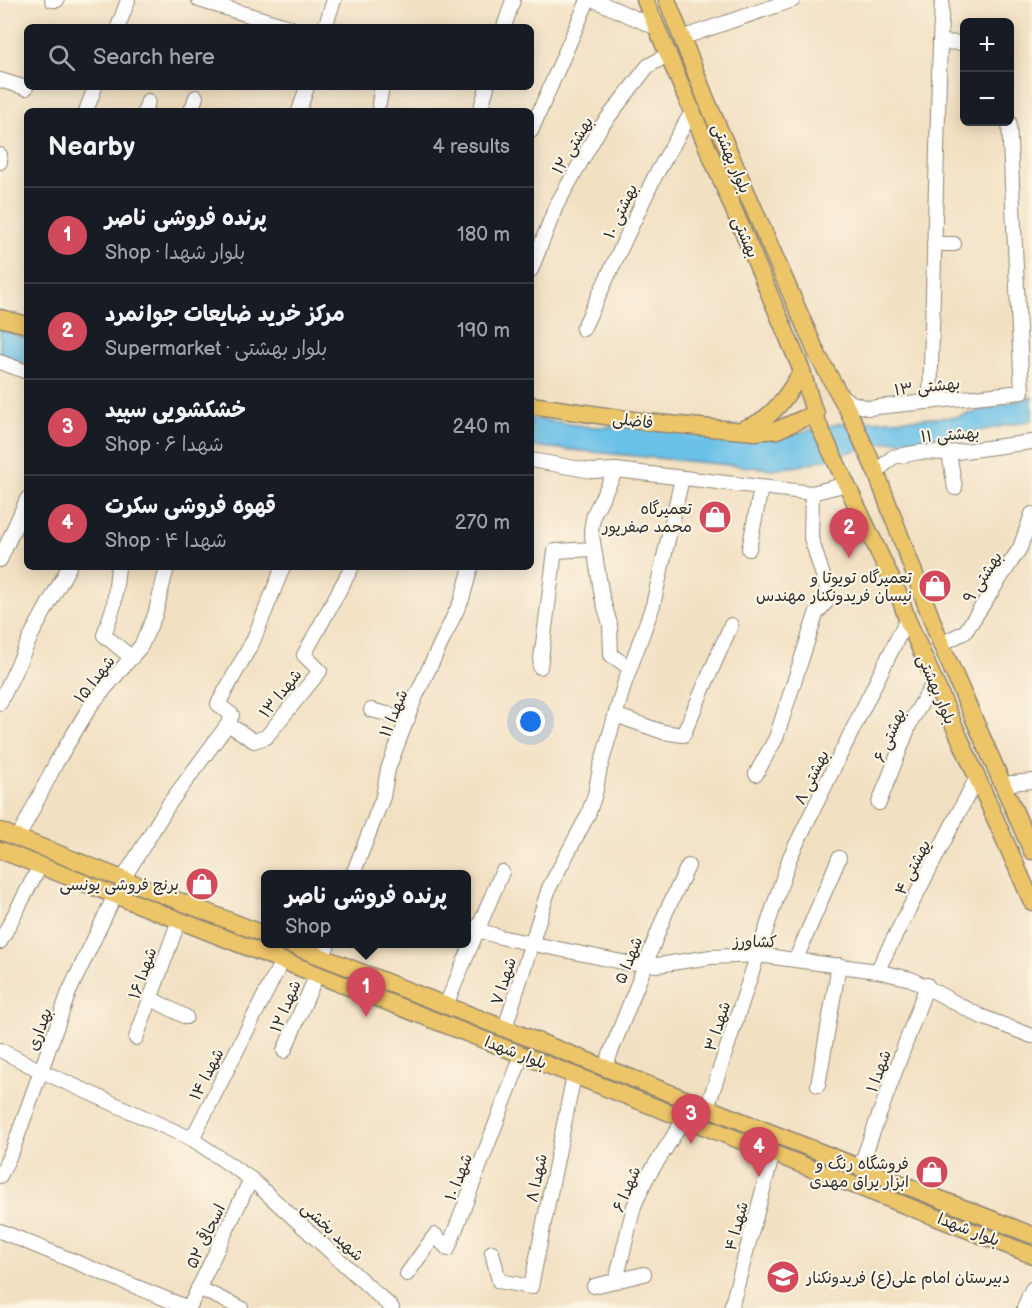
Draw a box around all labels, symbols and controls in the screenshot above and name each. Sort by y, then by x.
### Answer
map controls [960,18,1014,126]
button: + [960,18,1014,72]
search box [24,24,534,90]
icon: search [45,41,78,74]
text: Search here [93,44,215,71]
button: − [960,72,1014,126]
street label: بهشتی ۱۲ [549,113,598,178]
street label: بلوار بهشتی [707,121,754,197]
text: Nearby [48,132,135,163]
text: 4 results [432,135,510,159]
street label: بهشتی ۱۰ [600,181,642,242]
text: پرنده فروشی ناصر [105,205,267,232]
street label: بهشتی [727,214,762,261]
text: 1 [63,223,72,247]
text: 180 m [457,223,510,247]
text: Shop · بلوار شهدا [105,241,245,265]
text: مرکز خرید ضایعات جوانمرد [105,301,345,328]
text: 2 [62,319,73,343]
text: 190 m [457,319,510,343]
text: Supermarket · بلوار بهشتی [105,337,327,361]
street label: بهشتی ۱۳ [893,375,961,400]
text: خشکشویی سپید [105,397,246,424]
street label: فاضلی [611,410,654,433]
text: 3 [62,415,73,439]
text: 240 m [453,415,510,439]
street label: بهشتی ۱۱ [920,424,980,447]
text: Shop · شهدا ۶ [105,433,224,457]
text: قهوه فروشی سکرت [105,493,276,520]
place label: تعمیرگاه محمد صفرپور [601,499,692,537]
shop icon: تعمیرگاه محمد صفرپور [697,499,733,535]
pin: 2 [830,508,868,558]
text: 4 [62,511,73,535]
text: 270 m [455,511,510,535]
text: Shop · شهدا ۴ [105,529,227,553]
street label: بهشتی ۹ [960,549,1007,607]
place label: تعمیرگاه تویوتا و نیسان فریدونکنار مهندس [756,568,912,606]
shop icon: تعمیرگاه تویوتا و نیسان فریدونکنار مهندس [917,568,953,604]
street label: شهدا ۱۵ [71,652,120,707]
street label: بلوار بهشتی [912,652,959,728]
street label: شهدا ۱۳ [256,666,306,722]
street label: شهدا ۱۱ [376,687,412,740]
street label: بهشتی ۶ [870,706,910,766]
your location [516,707,545,736]
street label: بهشتی ۸ [791,747,834,808]
street label: یهشتی ۴ [891,837,935,898]
shop icon: برنج فروشی یونسی [184,866,220,902]
popup [261,870,471,948]
place label: برنج فروشی یونسی [59,876,179,895]
text: پرنده فروشی ناصر [285,883,447,910]
text: Shop [285,915,331,939]
street label: کشاورز [731,933,777,952]
street label: شهدا ۵ [611,934,647,987]
street label: شهدا ۱۶ [125,945,161,1002]
street label: شهدا ۷ [488,955,521,1008]
pin: 1 [346,968,386,1017]
street label: شهدا ۱۲ [267,978,306,1035]
street label: شهدا ۳ [701,999,735,1054]
street label: بهداری [24,1006,57,1054]
street label: بلوار شهدا [482,1033,549,1074]
street label: شهدا ۱۴ [186,1046,228,1104]
street label: شهدا ۱ [863,1048,896,1095]
pin: 3 [672,1094,710,1144]
pin: 4 [740,1128,778,1177]
street label: شهدا ۱۰ [442,1151,477,1204]
street label: شهدا ۸ [523,1152,552,1204]
place label: فروشگاه رنگ و ابزار یراق مهدی [809,1154,909,1192]
shop icon: فروشگاه رنگ و ابزار یراق مهدی [914,1154,950,1190]
street label: شهدا ۶ [609,1164,645,1215]
street label: شهید بخشی [297,1198,367,1266]
street label: شهدا ۴ [722,1200,753,1253]
street label: اسحاقی ۵۲ [181,1201,230,1272]
street label: بلوار شهدا [935,1210,1002,1251]
school or university icon: دبیرستان امام علی(ع) فریدونکنار [765,1259,801,1295]
place label: دبیرستان امام علی(ع) فریدونکنار [805,1269,1010,1290]

